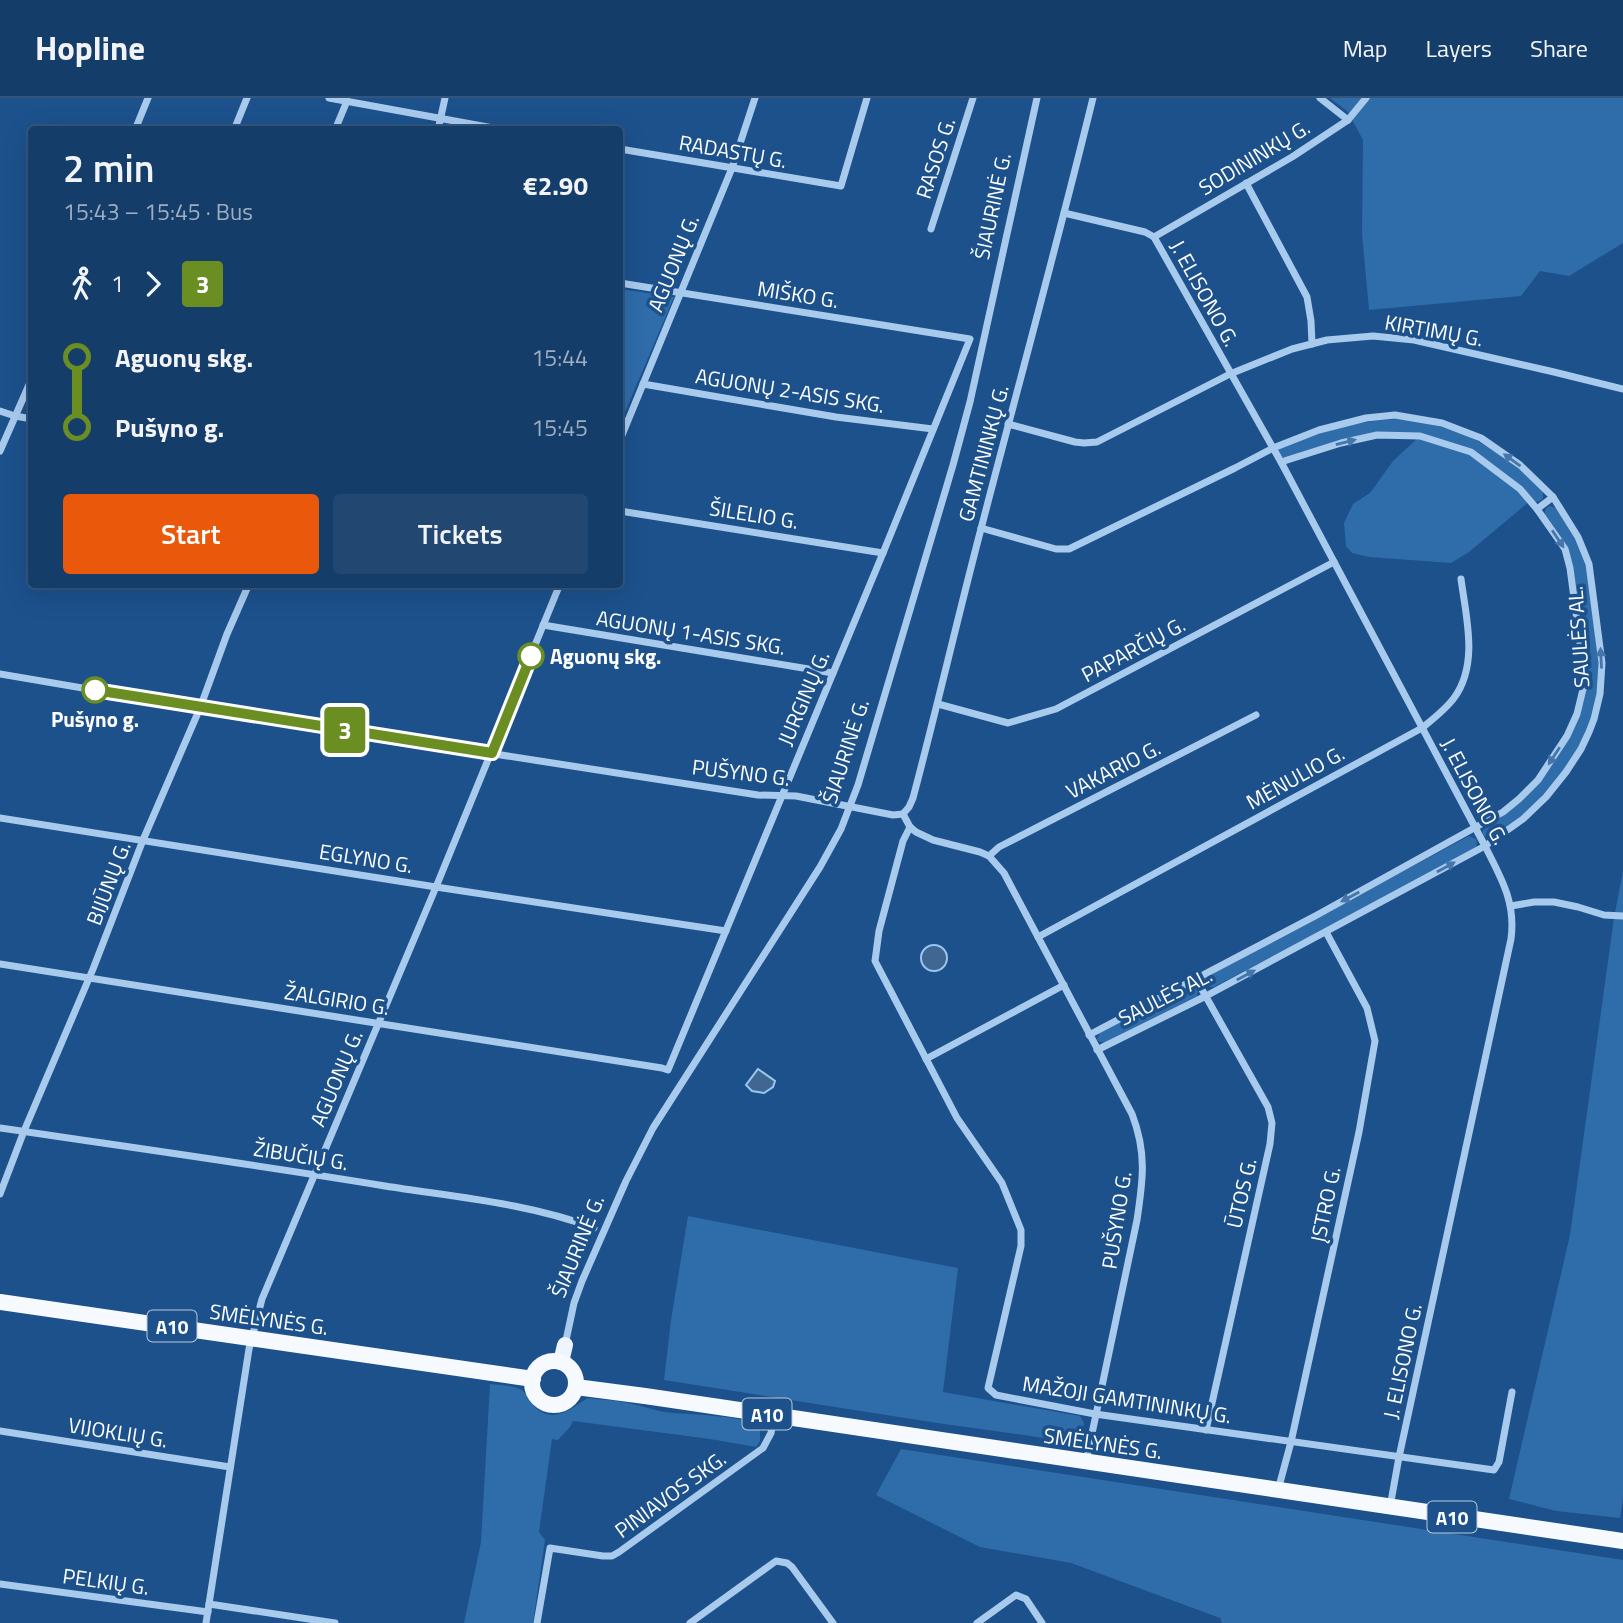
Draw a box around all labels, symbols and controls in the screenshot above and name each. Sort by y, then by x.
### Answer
text: Hopline [35,23,145,73]
text: Map [1343,30,1388,66]
text: Layers [1426,30,1492,66]
text: Share [1530,30,1588,66]
street label: SODININKŲ G. [1192,111,1316,203]
street label: RASOS G. [907,113,963,203]
street label: RADASTŲ G. [677,126,789,176]
text: 2 min [63,139,154,197]
street label: ŠIAURINĖ G. [965,150,1019,262]
text: €2.90 [523,166,588,205]
text: 15:43 – 15:45 · Bus [63,194,253,229]
street label: AGUONŲ G. [639,210,707,316]
street label: J. ELISONO G. [1163,234,1247,352]
icon: walk [63,265,101,303]
icon: forward [134,265,172,303]
text: 1 [111,266,124,301]
text: 3 [196,266,209,302]
street label: MIŠKO G. [755,272,841,316]
street label: KIRTIMŲ G. [1382,306,1486,354]
text: Aguonų skg. [115,338,253,377]
text: 15:44 [531,340,588,375]
street label: AGUONŲ 2-ASIS SKG. [693,359,887,421]
street label: GAMTININKŲ G. [949,381,1017,525]
text: Pušyno g. [115,408,224,447]
text: 15:45 [531,410,588,445]
one-way arrow [1335,436,1357,447]
one-way arrow [1503,453,1521,467]
street label: ŠILELIO G. [707,491,801,537]
button: Start [63,494,319,574]
button: Tickets [333,494,588,574]
one-way arrow [1551,529,1564,549]
street label: SAULĖS AL. [1558,585,1598,689]
street label: AGUONŲ 1-ASIS SKG. [594,601,788,663]
street label: PAPARČIŲ G. [1075,608,1191,690]
place label: Aguonų skg. [550,640,662,672]
marker: Aguonų skg. [518,643,544,669]
street label: JURGINŲ G. [769,646,837,750]
one-way arrow [1595,647,1606,669]
marker: Pušyno g. [82,677,108,703]
street label: ŠIAURINĖ G. [813,694,877,808]
place label: Pušyno g. [51,703,139,735]
line badge: 3 [322,707,368,753]
text: 3 [338,712,352,748]
street label: VAKARIO G. [1060,731,1166,807]
street label: J. ELISONO G. [1433,732,1517,850]
street label: MĖNULIO G. [1240,737,1350,817]
one-way arrow [1548,746,1561,766]
street label: PUŠYNO G. [690,750,792,794]
street label: EGLYNO G. [317,835,415,881]
street label: BIJŪNŲ G. [77,836,139,930]
one-way arrow [1436,861,1456,873]
one-way arrow [1340,891,1359,903]
street label: SAULĖS AL. [1112,959,1218,1033]
one-way arrow [1236,969,1255,981]
street label: ŽALGIRIO G. [282,975,392,1023]
street label: AGUONŲ G. [301,1025,371,1131]
street label: ŽIBUČIŲ G. [252,1132,350,1178]
street label: ŪTOS G. [1217,1155,1265,1231]
street label: ĮSTRO G. [1301,1163,1349,1245]
street label: PUŠYNO G. [1092,1169,1140,1271]
street label: ŠIAURINĖ G. [542,1190,612,1302]
street label: SMĖLYNĖS G. [208,1295,330,1343]
street label: J. ELISONO G. [1374,1300,1430,1422]
road number: A10 [148,1310,196,1342]
street label: MAŽOJI GAMTININKŲ G. [1020,1367,1234,1431]
road number: A10 [742,1398,792,1430]
street label: VIJOKLIŲ G. [66,1408,170,1456]
street label: SMĖLYNĖS G. [1042,1419,1164,1467]
street label: PINIAVOS SKG. [608,1443,732,1545]
road number: A10 [1428,1502,1476,1532]
street label: PELKIŲ G. [61,1559,151,1603]

